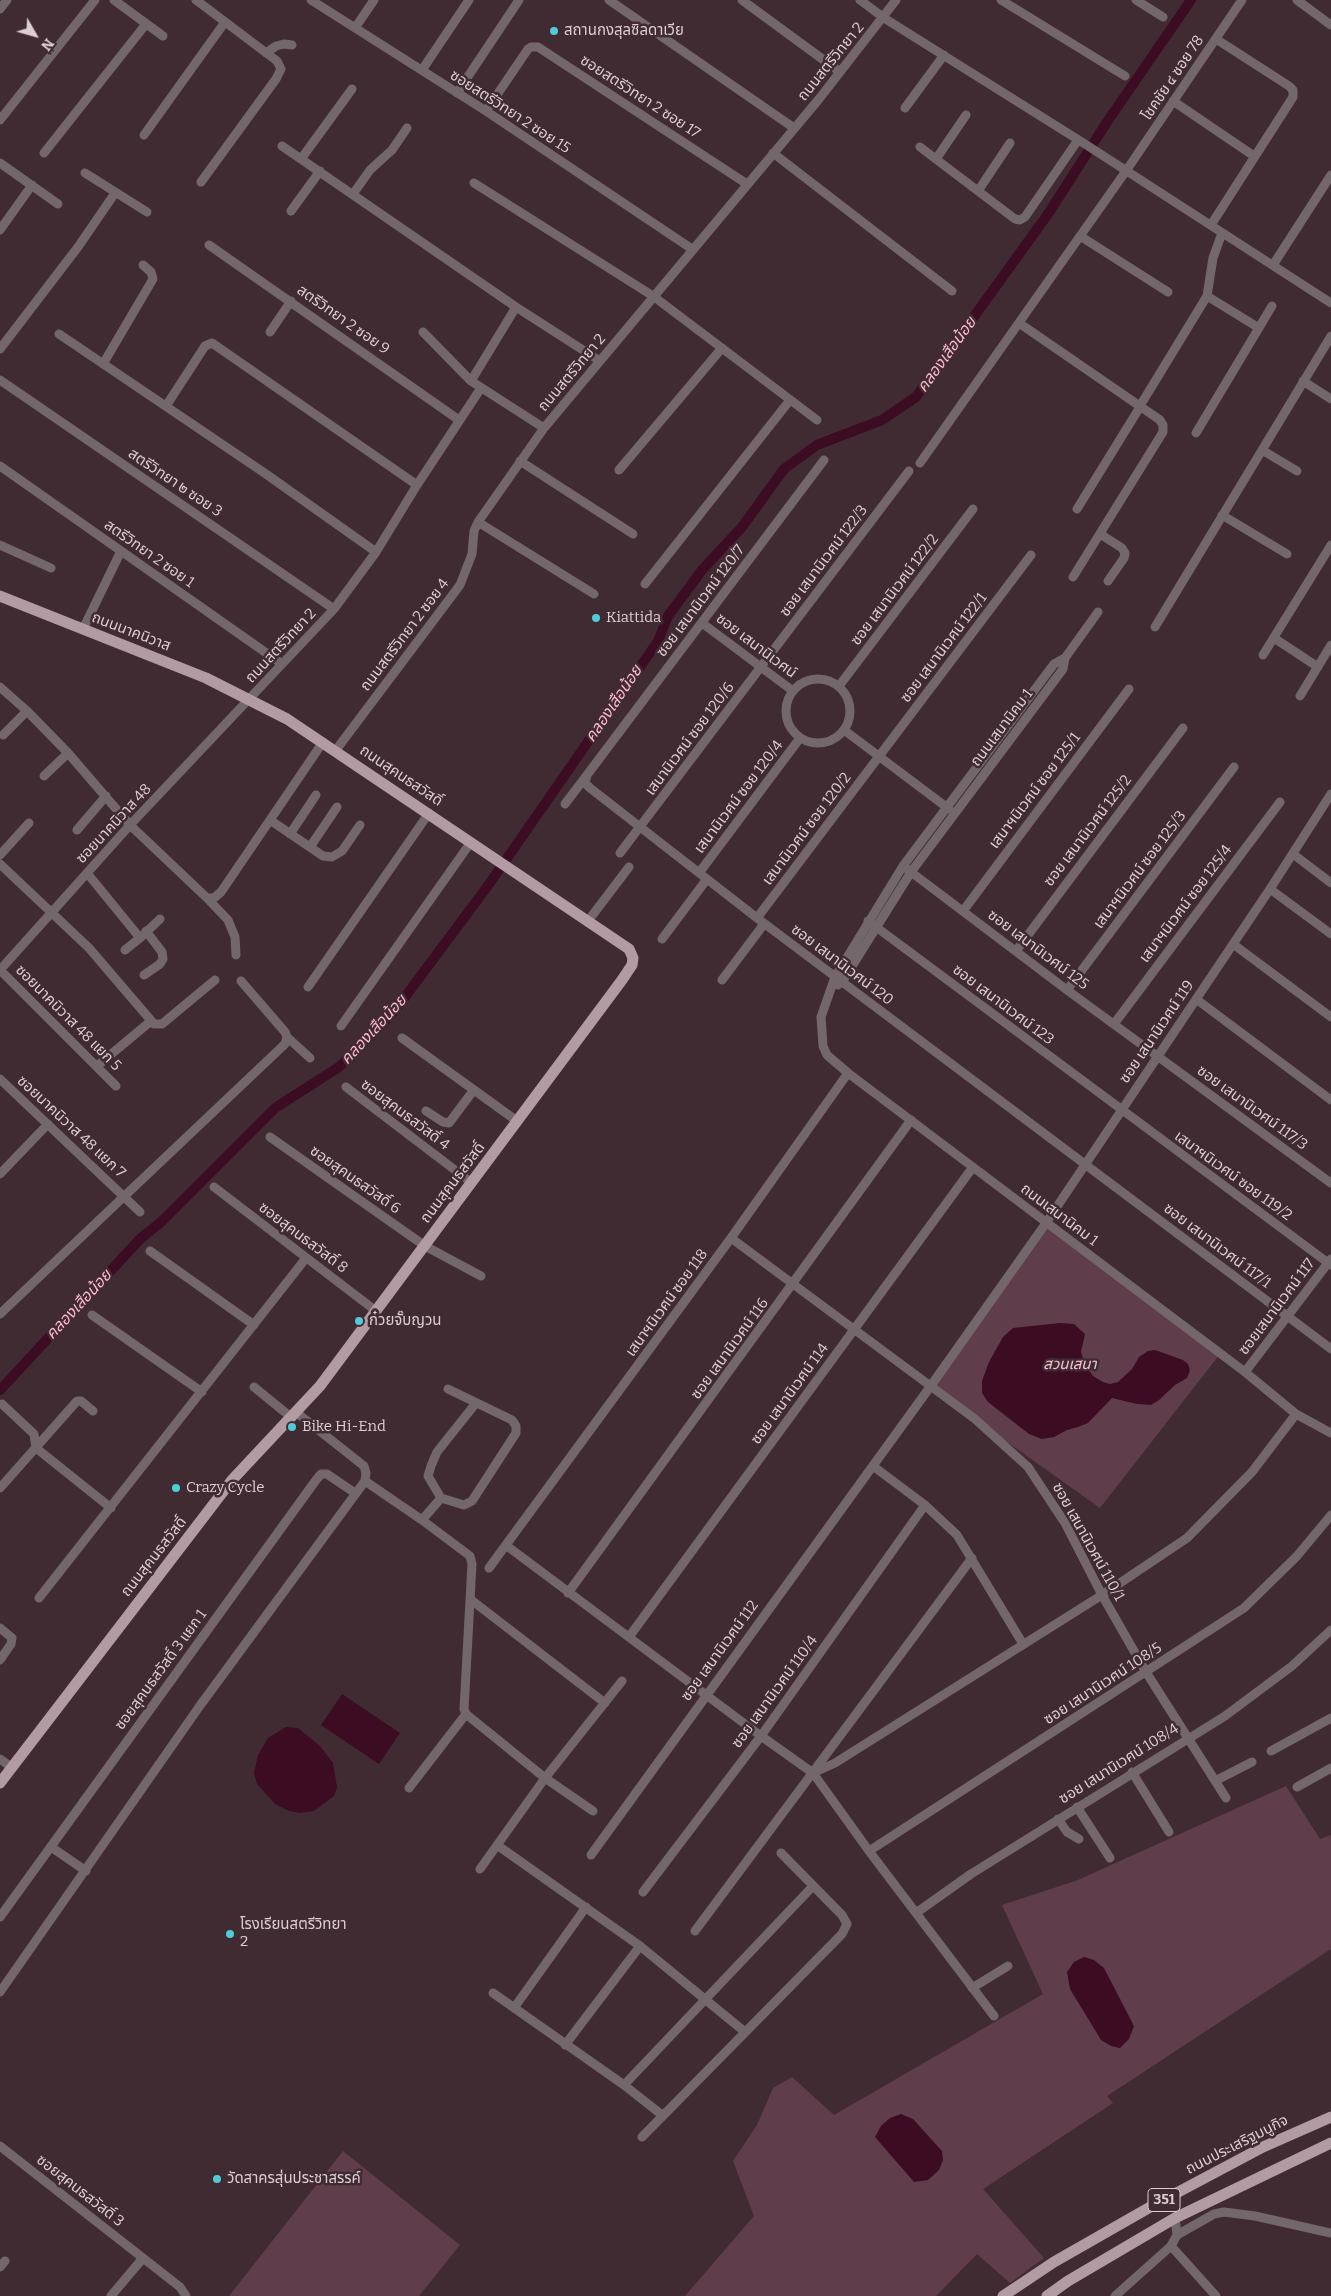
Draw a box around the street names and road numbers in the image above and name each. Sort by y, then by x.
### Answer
street label: ถนนสตรีวิทยา 2 [794,19,868,105]
street label: โชคชัย ๔ ซอย 78 [1138,32,1208,124]
street label: ซอยสตรีวิทยา 2 ซอย 17 [577,52,703,142]
street label: ซอยสตรีวิทยา 2 ซอย 15 [446,66,574,158]
street label: สตรีวิทยา 2 ซอย 9 [293,281,393,359]
street label: ถนนสตรีวิทยา 2 [534,331,610,415]
street label: สตรีวิทยา ๒ ซอย 3 [125,445,225,521]
street label: ซอย เสนานิเวศน์ 122/3 [776,502,872,620]
street label: สตรีวิทยา 2 ซอย 1 [100,516,198,592]
street label: ซอย เสนานิเวศน์ 122/2 [847,531,943,649]
street label: ซอย เสนานิเวศน์ 120/7 [653,541,749,661]
street label: ถนนสตรีวิทยา 2 ซอย 4 [357,575,453,695]
street label: ซอย เสนานิเวศน์ 122/1 [897,590,991,706]
street label: ถนนสตรีวิทยา 2 [242,605,320,687]
street label: ถนนนาคนิวาส [89,609,173,655]
street label: ซอย เสนานิเวศน์ [712,610,800,682]
street label: เสนานิเวศน์ ซอย 120/6 [642,679,738,799]
street label: ถนนเสนานิคม 1 [967,686,1037,770]
street label: เสนาฯนิเวศน์ ซอย 125/1 [986,730,1084,852]
street label: เสนานิเวศน์ ซอย 120/4 [691,737,787,857]
street label: ถนนสุคนธสวัสดิ์ [356,742,446,810]
street label: เสนานิเวศน์ ซอย 120/2 [759,769,855,889]
street label: ซอย เสนานิเวศน์ 125/2 [1040,772,1136,890]
street label: ซอยนาคนิวาส 48 [73,780,155,868]
street label: เสนาฯนิเวศน์ ซอย 125/3 [1090,808,1190,932]
street label: เสนาฯนิเวศน์ ซอย 125/4 [1136,841,1236,967]
street label: ซอย เสนานิเวศน์ 125 [984,906,1092,994]
street label: ซอย เสนานิเวศน์ 120 [787,921,897,1009]
street label: ซอยนาคนิวาส 48 แยก 5 [11,961,125,1075]
street label: ซอย เสนานิเวศน์ 123 [949,961,1057,1049]
street label: ซอย เสนานิเวศน์ 119 [1116,977,1198,1087]
street label: ซอย เสนานิเวศน์ 117/3 [1193,1062,1311,1154]
street label: ซอยนาคนิวาส 48 แยก 7 [13,1072,129,1182]
street label: ซอยสุคนธสวัสดิ์ 4 [357,1076,453,1154]
street label: เสนาฯนิเวศน์ ซอย 119/2 [1171,1127,1295,1225]
street label: ถนนสุคนธสวัสดิ์ [417,1139,489,1227]
street label: ซอยสุคนธสวัสดิ์ 6 [306,1142,404,1218]
street label: ถนนเสนานิคม 1 [1017,1180,1101,1250]
street label: ซอยสุคนธสวัสดิ์ 8 [255,1199,351,1277]
street label: ซอย เสนานิเวศน์ 117/1 [1160,1200,1274,1292]
street label: เสนาฯนิเวศน์ ซอย 118 [622,1246,712,1360]
street label: ซอยเสนานิเวศน์ 117 [1235,1255,1319,1359]
street label: ซอย เสนานิเวศน์ 116 [687,1295,773,1403]
street label: ซอย เสนานิเวศน์ 114 [747,1340,833,1448]
street label: ซอย เสนานิเวศน์ 110/1 [1048,1480,1128,1604]
street label: ถนนสุคนธสวัสดิ์ [117,1513,191,1601]
street label: ซอย เสนานิเวศน์ 112 [678,1597,762,1705]
street label: ซอยสุคนธสวัสดิ์ 3 แยก 1 [111,1606,211,1734]
street label: ซอย เสนานิเวศน์ 110/4 [728,1632,822,1752]
street label: ซอย เสนานิเวศน์ 108/5 [1041,1639,1165,1729]
street label: ซอย เสนานิเวศน์ 108/4 [1056,1720,1182,1808]
street label: ถนนประเสริฐมนูกิจ [1183,2111,1291,2179]
street label: ซอยสุคนธสวัสดิ์ 3 [33,2151,127,2231]
road number: 351 [1148,2188,1180,2212]

